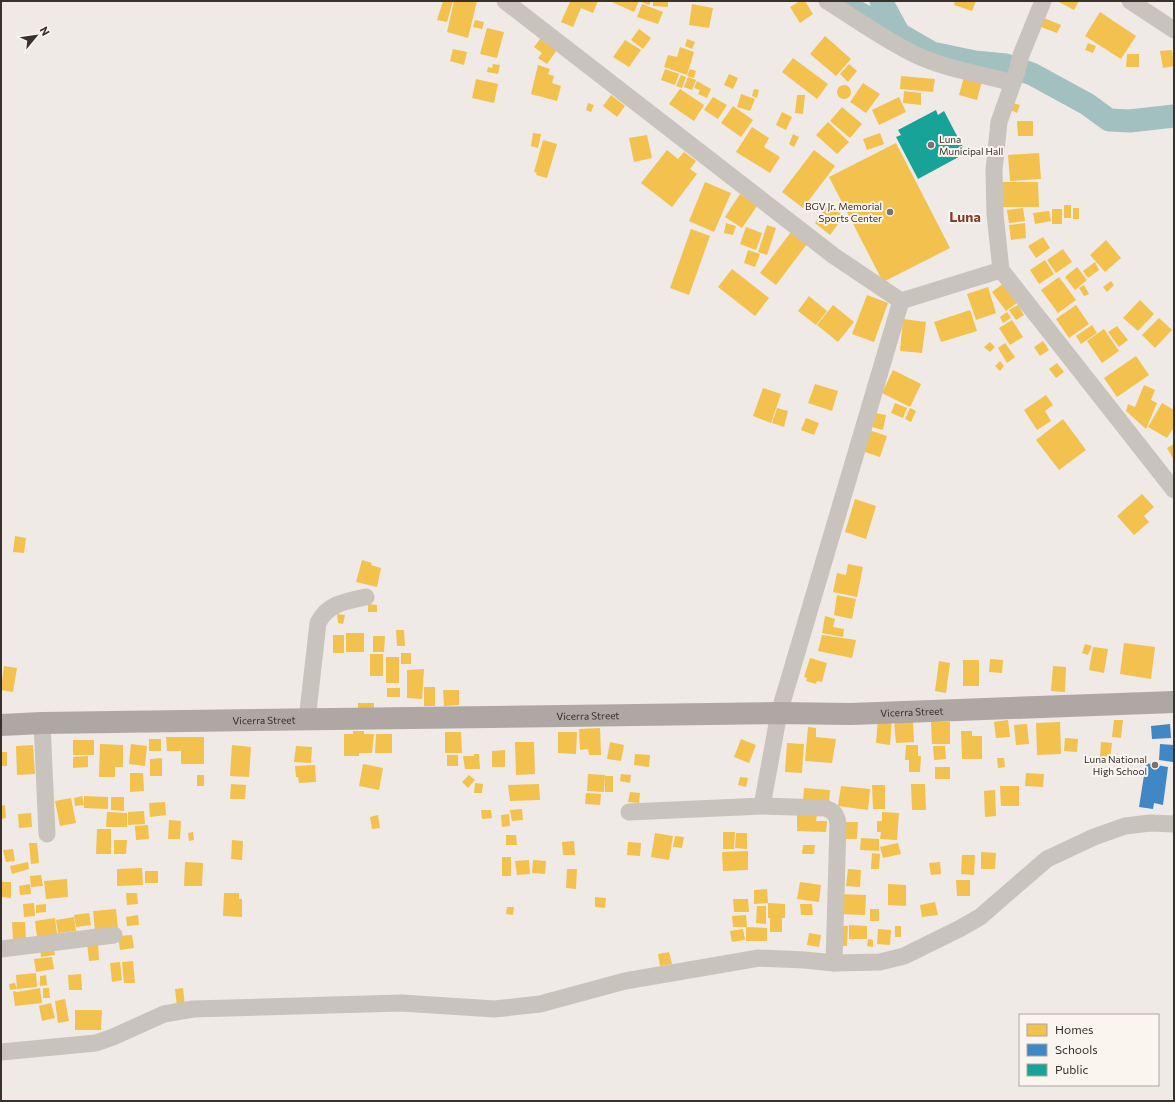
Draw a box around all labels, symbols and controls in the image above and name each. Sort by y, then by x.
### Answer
north arrow [16,16,56,56]
text: N [37,24,53,38]
place label: Luna Municipal Hall [939,133,1003,157]
marker: Luna Municipal Hall [926,140,936,150]
place label: BGV Jr. Memorial Sports Center [805,200,882,224]
marker: BGV Jr. Memorial Sports Center [885,207,895,217]
district label: Luna [949,208,981,225]
street label: Vicerra Street [880,705,944,719]
street label: Vicerra Street [556,709,620,722]
street label: Vicerra Street [232,714,296,726]
place label: Luna National High School [1084,753,1147,777]
marker: Luna National High School [1150,760,1160,770]
legend [1019,1014,1159,1086]
text: Homes [1055,1022,1093,1036]
text: Schools [1055,1042,1098,1056]
text: Public [1055,1062,1088,1076]

